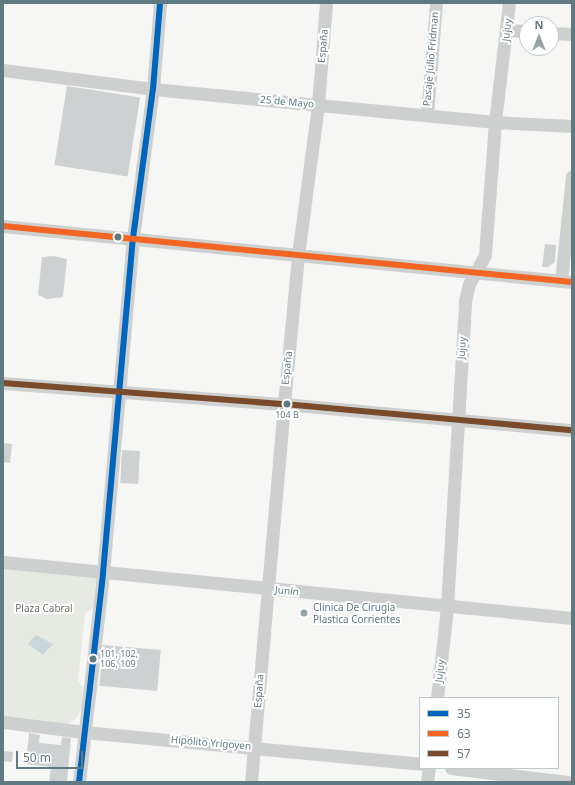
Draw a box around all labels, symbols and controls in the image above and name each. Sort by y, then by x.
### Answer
street label: Pasaje Julio Fridman [421,11,441,107]
north arrow [519,16,559,56]
text: N [535,17,543,32]
street label: Jujuy [500,18,514,42]
street label: España [316,29,330,63]
street label: 25 de Mayo [259,94,315,110]
unlabelled marker [113,232,123,242]
street label: Jujuy [455,336,469,360]
street label: España [279,351,295,385]
marker: 104 B [282,399,292,409]
place label: 104 B [275,410,299,420]
street label: Junín [275,584,299,598]
place label: Clinica De Cirugia Plastica Corrientes [313,601,400,624]
park label: Plaza Cabral [15,603,73,615]
marker: Clinica De Cirugia Plastica Corrientes [298,607,310,619]
place label: 101, 102, 106, 109 [100,649,138,670]
marker: 101, 102, 106, 109 [88,654,98,664]
street label: Jujuy [433,659,447,683]
street label: España [252,674,266,708]
legend [419,697,559,769]
text: 35 [457,705,471,722]
text: 63 [457,725,471,742]
street label: Hipólito Yrigoyen [170,734,252,752]
scale bar [18,743,85,769]
text: 57 [457,745,471,762]
text: 50 m [23,749,51,766]

